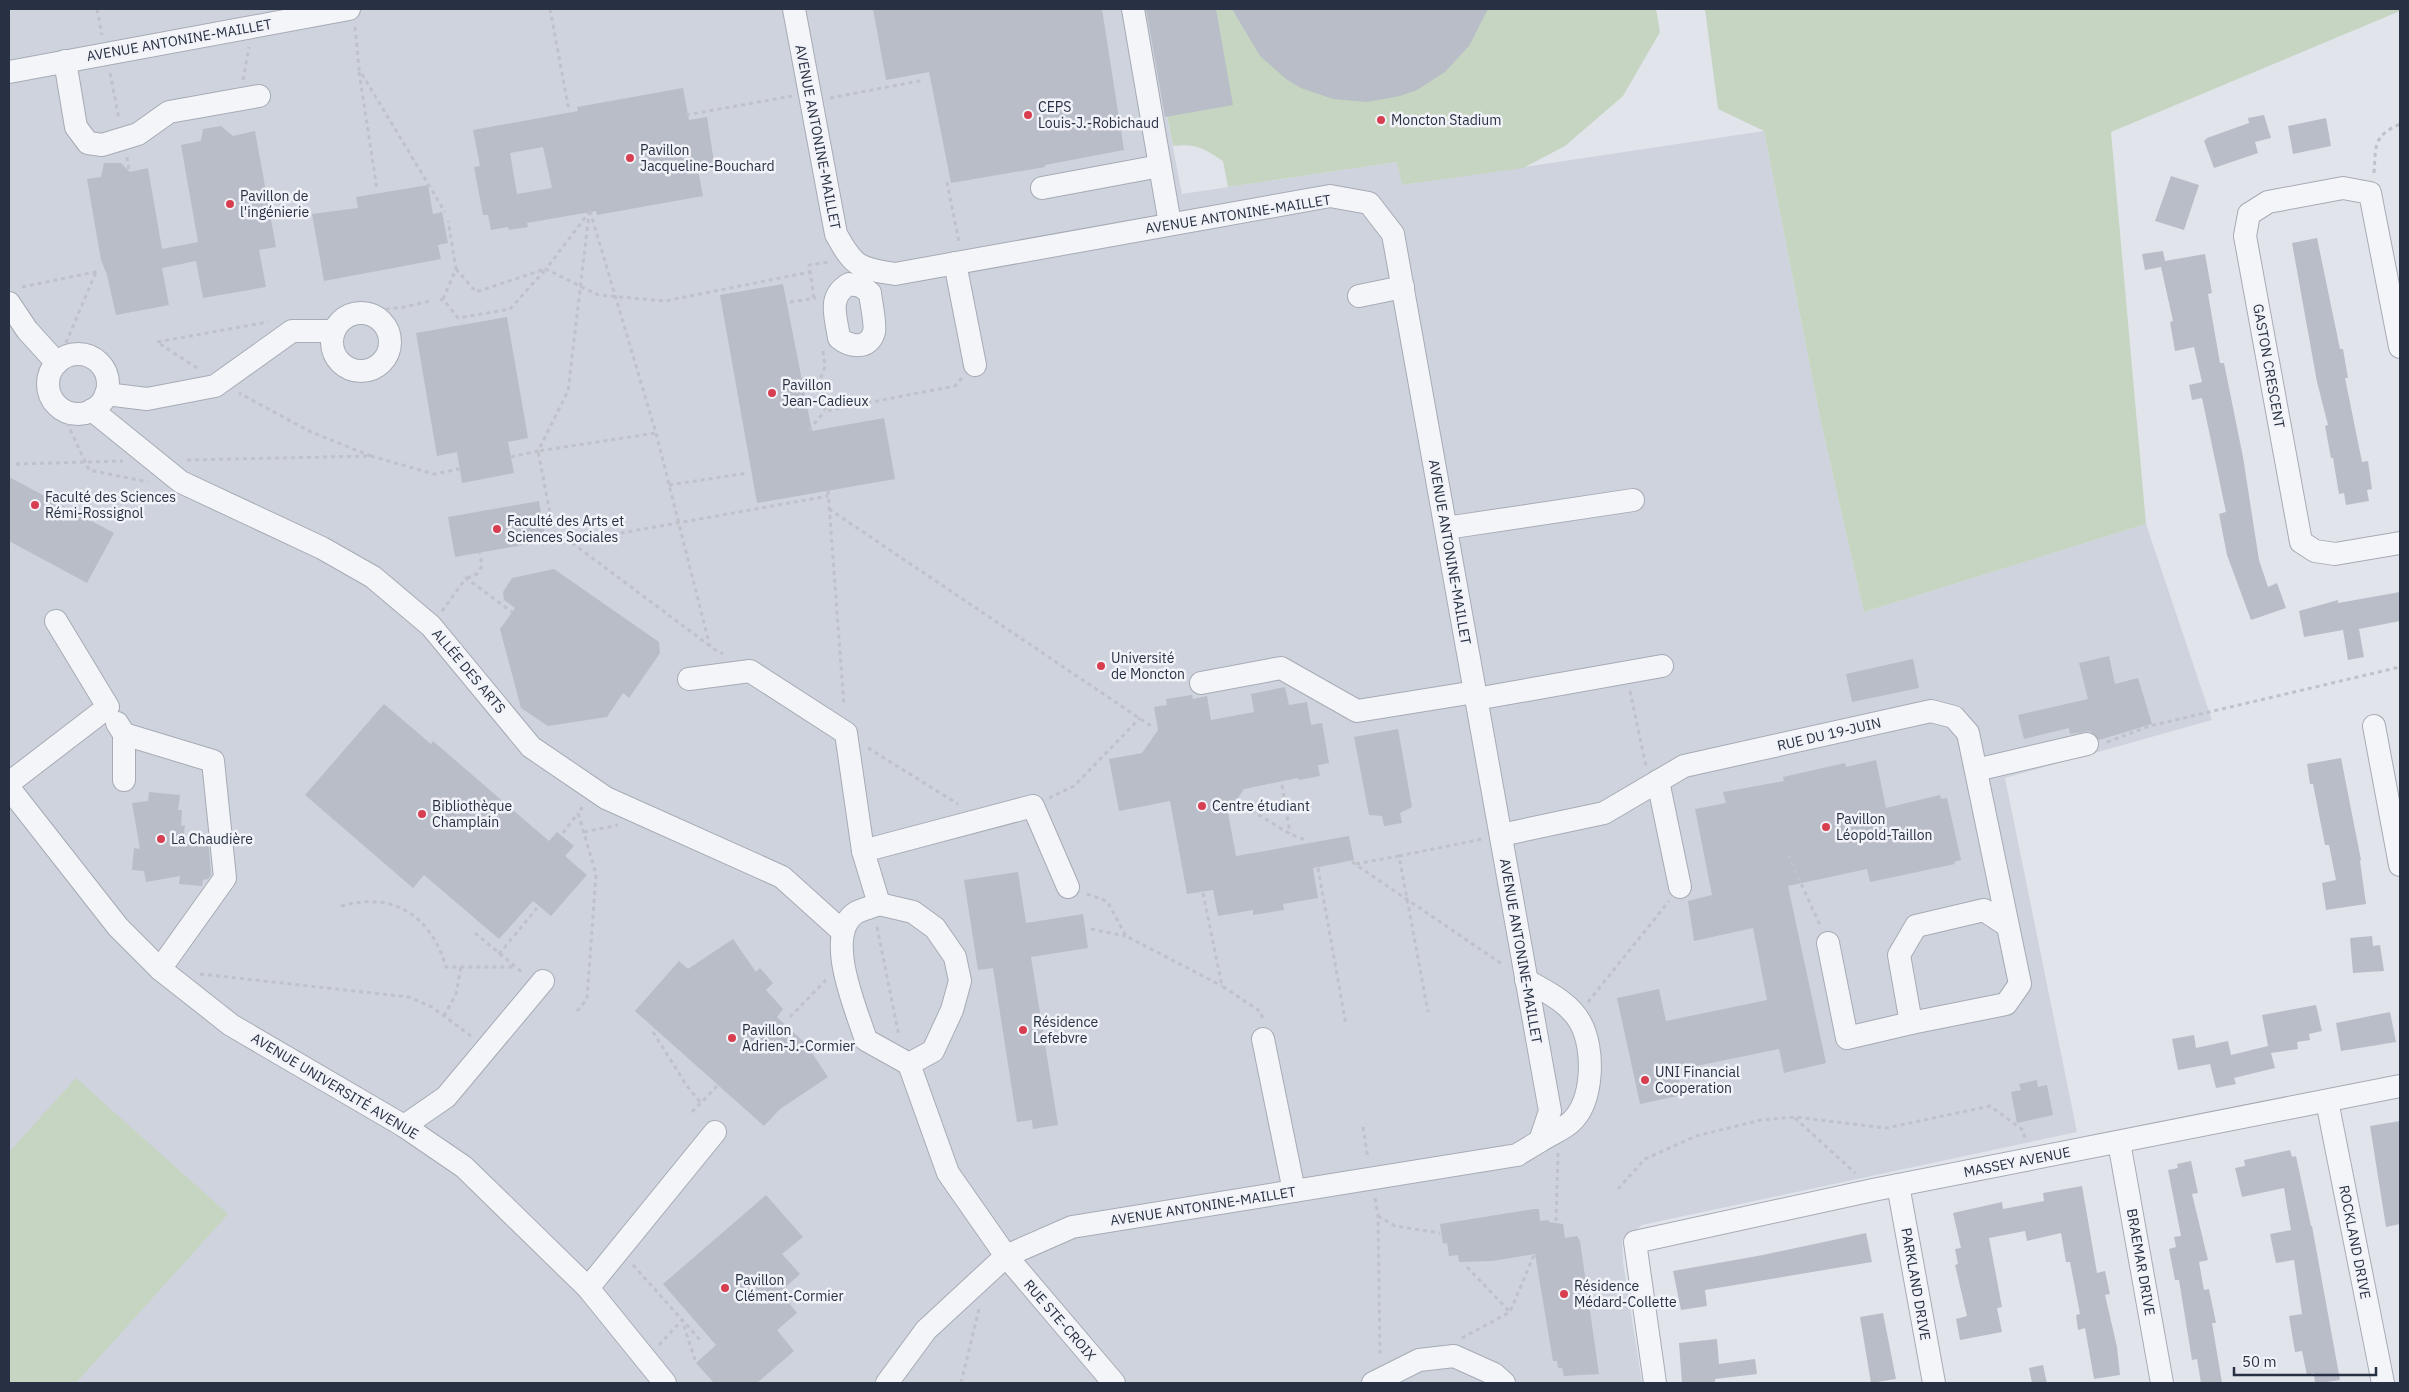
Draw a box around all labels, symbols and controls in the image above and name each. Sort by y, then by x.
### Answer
street label: AVENUE ANTONINE-MAILLET [85,15,273,65]
street label: AVENUE ANTONINE-MAILLET [791,43,845,231]
place label: CEPS Louis-J.-Robichaud [1038,98,1159,132]
marker: CEPS Louis-J.-Robichaud [1022,109,1034,121]
place label: Moncton Stadium [1391,111,1501,129]
marker: Moncton Stadium [1375,114,1387,126]
place label: Pavillon Jacqueline-Bouchard [640,141,775,175]
marker: Pavillon Jacqueline-Bouchard [624,152,636,164]
place label: Pavillon de l'ingénierie [240,187,309,221]
street label: AVENUE ANTONINE-MAILLET [1144,190,1332,238]
marker: Pavillon de l'ingénierie [224,198,236,210]
street label: GASTON CRESCENT [2249,302,2289,430]
place label: Pavillon Jean-Cadieux [782,376,869,410]
marker: Pavillon Jean-Cadieux [766,387,778,399]
street label: AVENUE ANTONINE-MAILLET [1425,458,1475,646]
place label: Faculté des Sciences Rémi-Rossignol [45,488,176,522]
marker: Faculté des Sciences Rémi-Rossignol [29,499,41,511]
place label: Faculté des Arts et Sciences Sociales [507,512,624,546]
marker: Faculté des Arts et Sciences Sociales [491,523,503,535]
street label: ALLÉE DES ARTS [428,624,510,717]
place label: Université de Moncton [1111,649,1185,683]
marker: Université de Moncton [1095,660,1107,672]
street label: RUE DU 19-JUIN [1775,713,1883,755]
place label: Bibliothèque Champlain [432,797,513,831]
place label: Centre étudiant [1212,797,1310,815]
marker: Centre étudiant [1196,800,1208,812]
marker: Bibliothèque Champlain [416,808,428,820]
place label: Pavillon Léopold-Taillon [1836,810,1933,844]
marker: Pavillon Léopold-Taillon [1820,821,1832,833]
place label: La Chaudière [171,830,253,848]
marker: La Chaudière [155,833,167,845]
street label: AVENUE ANTONINE-MAILLET [1496,857,1546,1045]
place label: Résidence Lefebvre [1033,1013,1098,1047]
place label: Pavillon Adrien-J.-Cormier [742,1021,855,1055]
marker: Résidence Lefebvre [1017,1024,1029,1036]
street label: AVENUE UNIVERSITÉ AVENUE [248,1028,423,1143]
marker: Pavillon Adrien-J.-Cormier [726,1032,738,1044]
place label: UNI Financial Cooperation [1655,1063,1740,1097]
marker: UNI Financial Cooperation [1639,1074,1651,1086]
street label: MASSEY AVENUE [1962,1143,2072,1181]
street label: AVENUE ANTONINE-MAILLET [1109,1182,1297,1230]
street label: ROCKLAND DRIVE [2335,1183,2375,1301]
street label: BRAEMAR DRIVE [2123,1207,2159,1317]
street label: PARKLAND DRIVE [1897,1226,1935,1342]
place label: Pavillon Clément-Cormier [735,1271,844,1305]
street label: RUE STE-CROIX [1020,1276,1100,1364]
place label: Résidence Médard-Collette [1574,1277,1677,1311]
marker: Pavillon Clément-Cormier [719,1282,731,1294]
marker: Résidence Médard-Collette [1558,1288,1570,1300]
scale bar [2234,1344,2376,1376]
text: 50 m [2242,1352,2277,1371]

